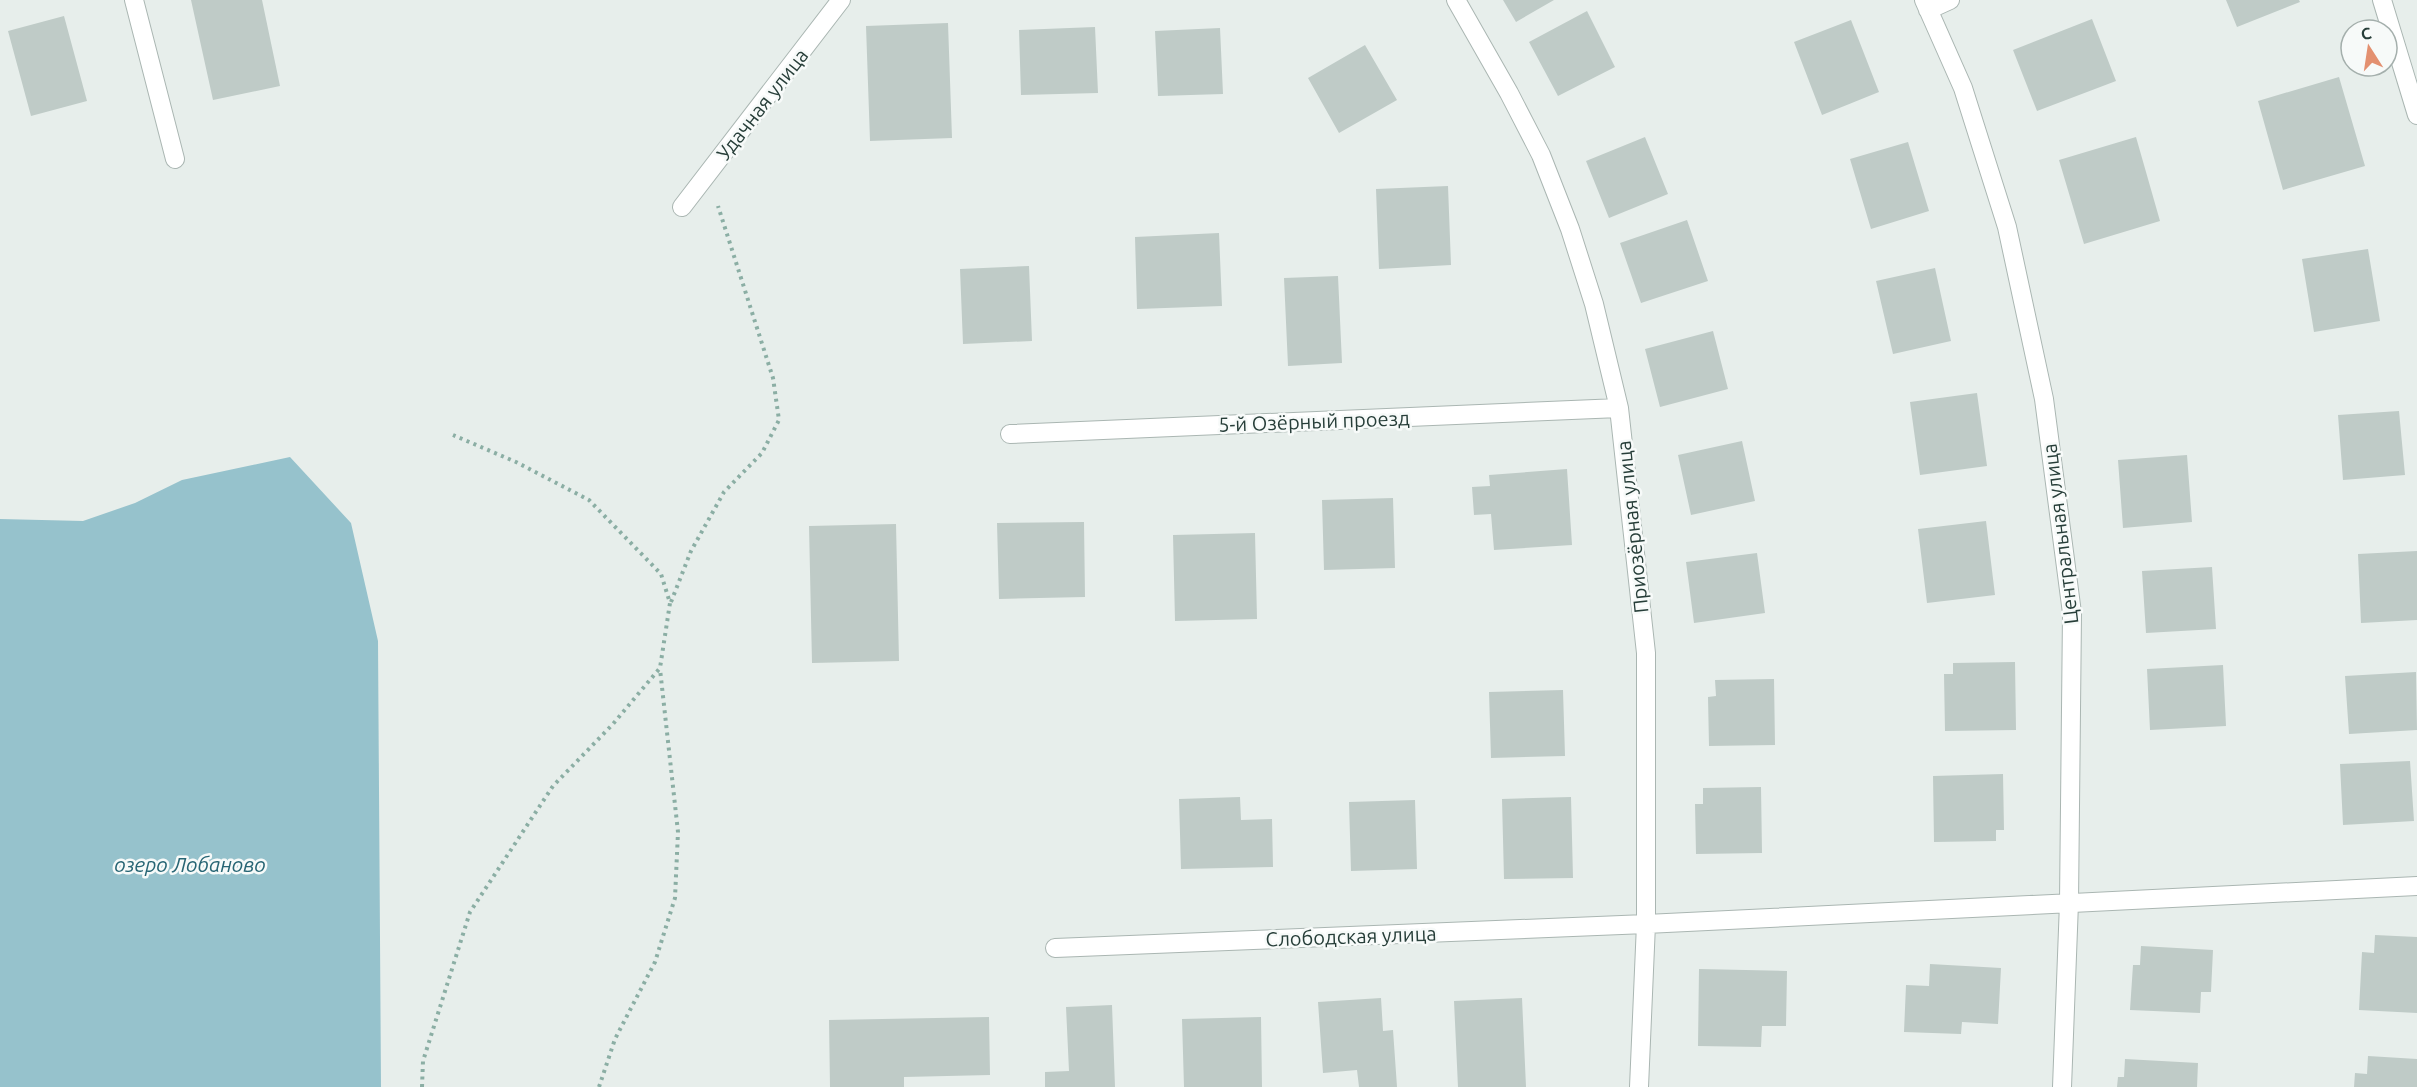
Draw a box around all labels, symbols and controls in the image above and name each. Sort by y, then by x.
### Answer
north arrow [2339,18,2399,78]
text: С [2359,23,2373,43]
street label: Удачная улица [711,44,813,164]
street label: 5-й Озёрный проезд [1218,406,1410,436]
street label: Приозёрная улица [1612,440,1652,614]
street label: Центральная улица [2038,442,2082,626]
water label: озеро Лобаново [114,852,266,876]
street label: Слободская улица [1265,922,1437,950]

